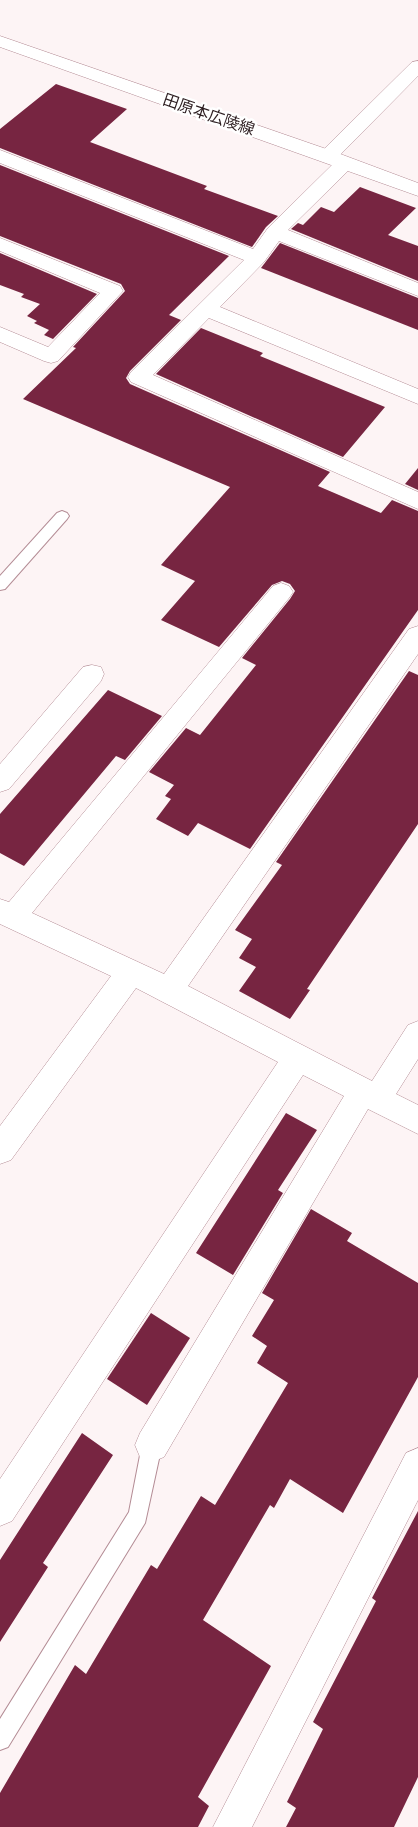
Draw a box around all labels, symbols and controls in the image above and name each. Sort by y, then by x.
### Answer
street label: 田原本広陵線 [160,91,257,140]

